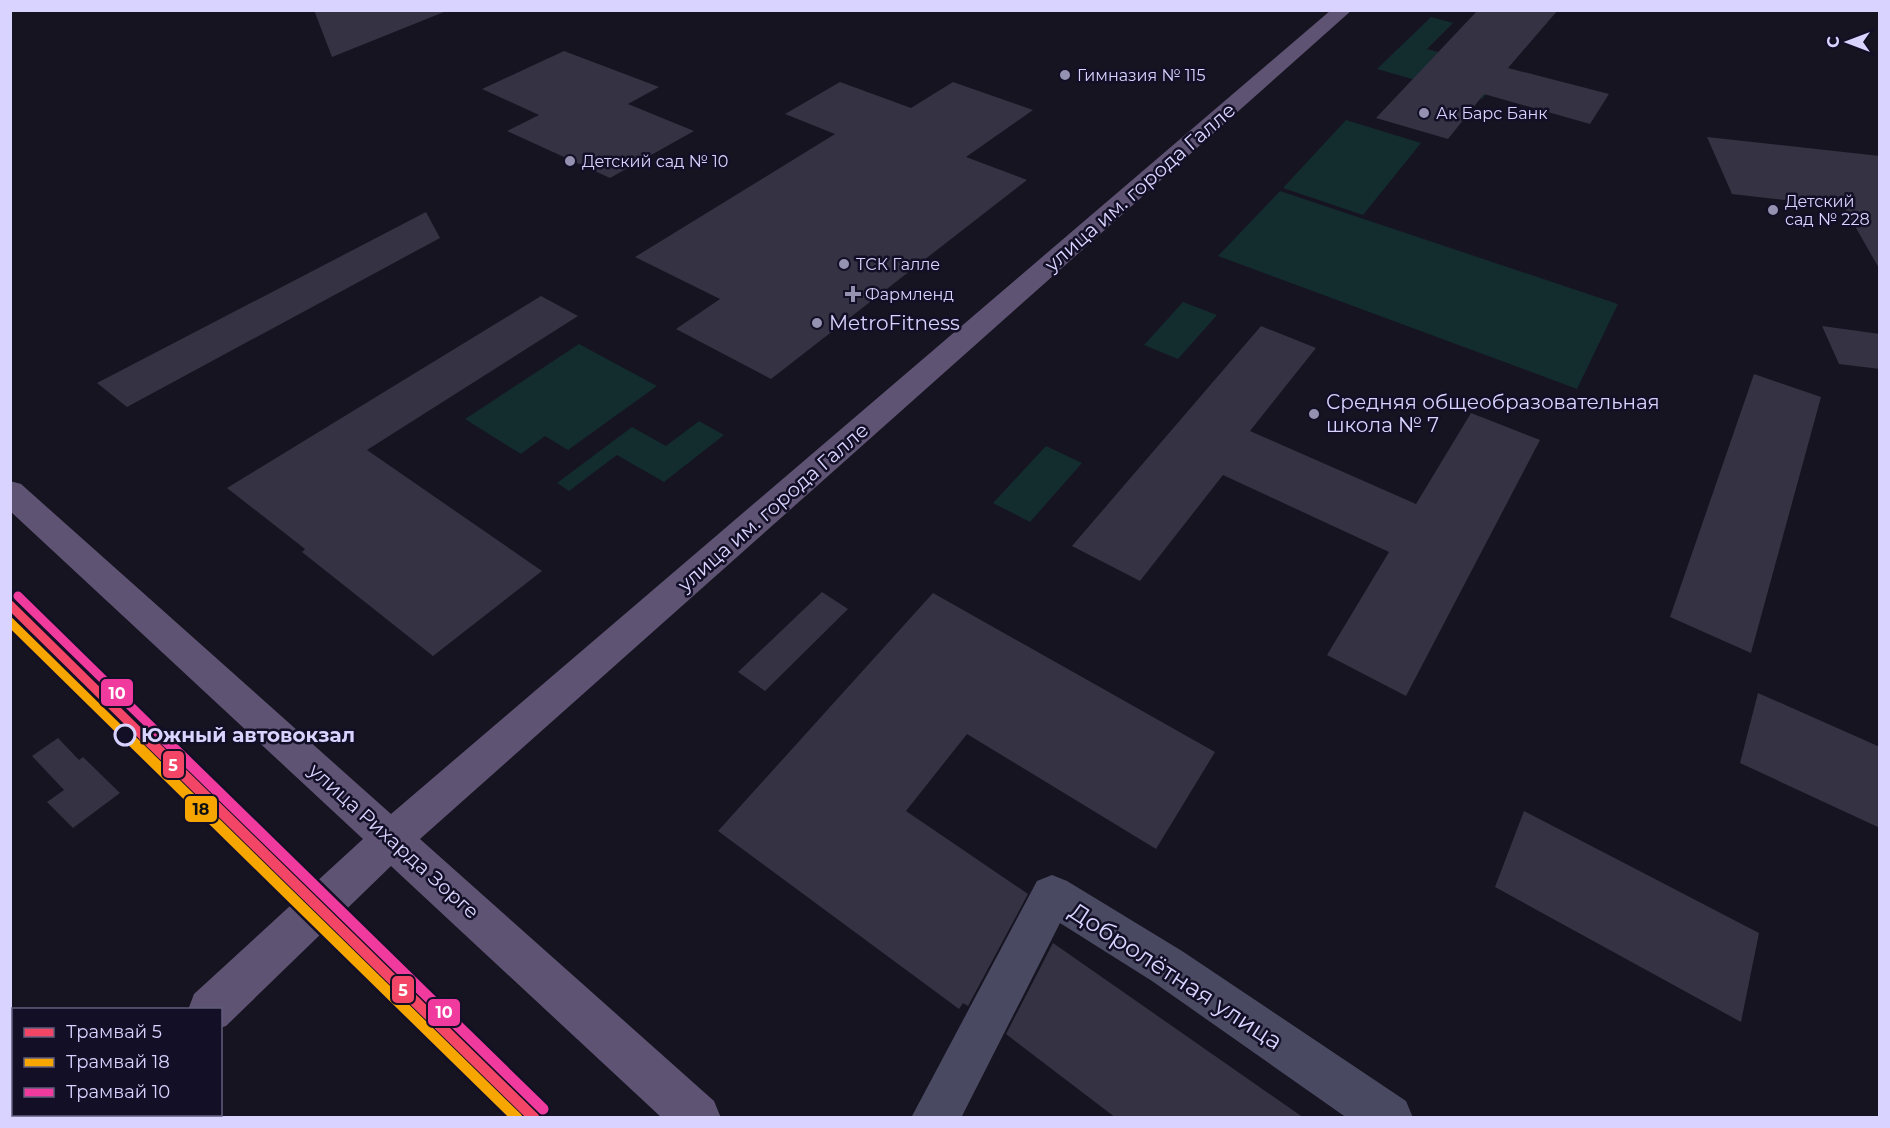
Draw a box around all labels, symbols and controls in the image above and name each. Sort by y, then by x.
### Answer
north arrow [1818,12,1878,72]
text: С [1824,36,1843,48]
place label: Гимназия № 115 [1077,66,1205,85]
marker: Гимназия № 115 [1058,68,1072,82]
street label: улица им. города Галле [1039,98,1240,277]
place label: Ак Барс Банк [1436,104,1548,123]
marker: Ак Барс Банк [1417,106,1431,120]
place label: Детский сад № 10 [582,152,728,171]
marker: Детский сад № 10 [563,154,577,168]
place label: Детский сад № 228 [1785,192,1870,229]
marker: Детский сад № 228 [1766,203,1780,217]
place label: ТСК Галле [856,255,940,274]
marker: ТСК Галле [837,257,851,271]
place label: Фармленд [865,285,954,304]
marker: Фармленд [846,287,860,301]
place label: MetroFitness [829,311,960,335]
marker: MetroFitness [810,316,824,330]
place label: Средняя общеобразовательная школа № 7 [1326,390,1660,437]
marker: Средняя общеобразовательная школа № 7 [1307,407,1321,421]
street label: улица им. города Галле [672,418,873,597]
line badge: 10 [100,678,134,707]
text: 10 [108,684,126,703]
place label: Южный автовокзал [141,723,355,747]
marker: Южный автовокзал [114,724,136,746]
line badge: 5 [162,750,185,779]
text: 5 [168,756,178,775]
street label: улица Рихарда Зорге [303,757,484,924]
line badge: 18 [184,795,218,823]
text: 18 [193,800,209,819]
street label: Добролётная улица [1064,896,1288,1056]
line badge: 5 [391,975,415,1004]
text: 5 [398,981,408,1000]
line badge: 10 [427,998,461,1027]
text: 10 [435,1003,453,1022]
legend [12,1008,222,1116]
text: Трамвай 5 [66,1021,162,1043]
text: Трамвай 18 [66,1051,170,1073]
text: Трамвай 10 [66,1081,170,1103]

